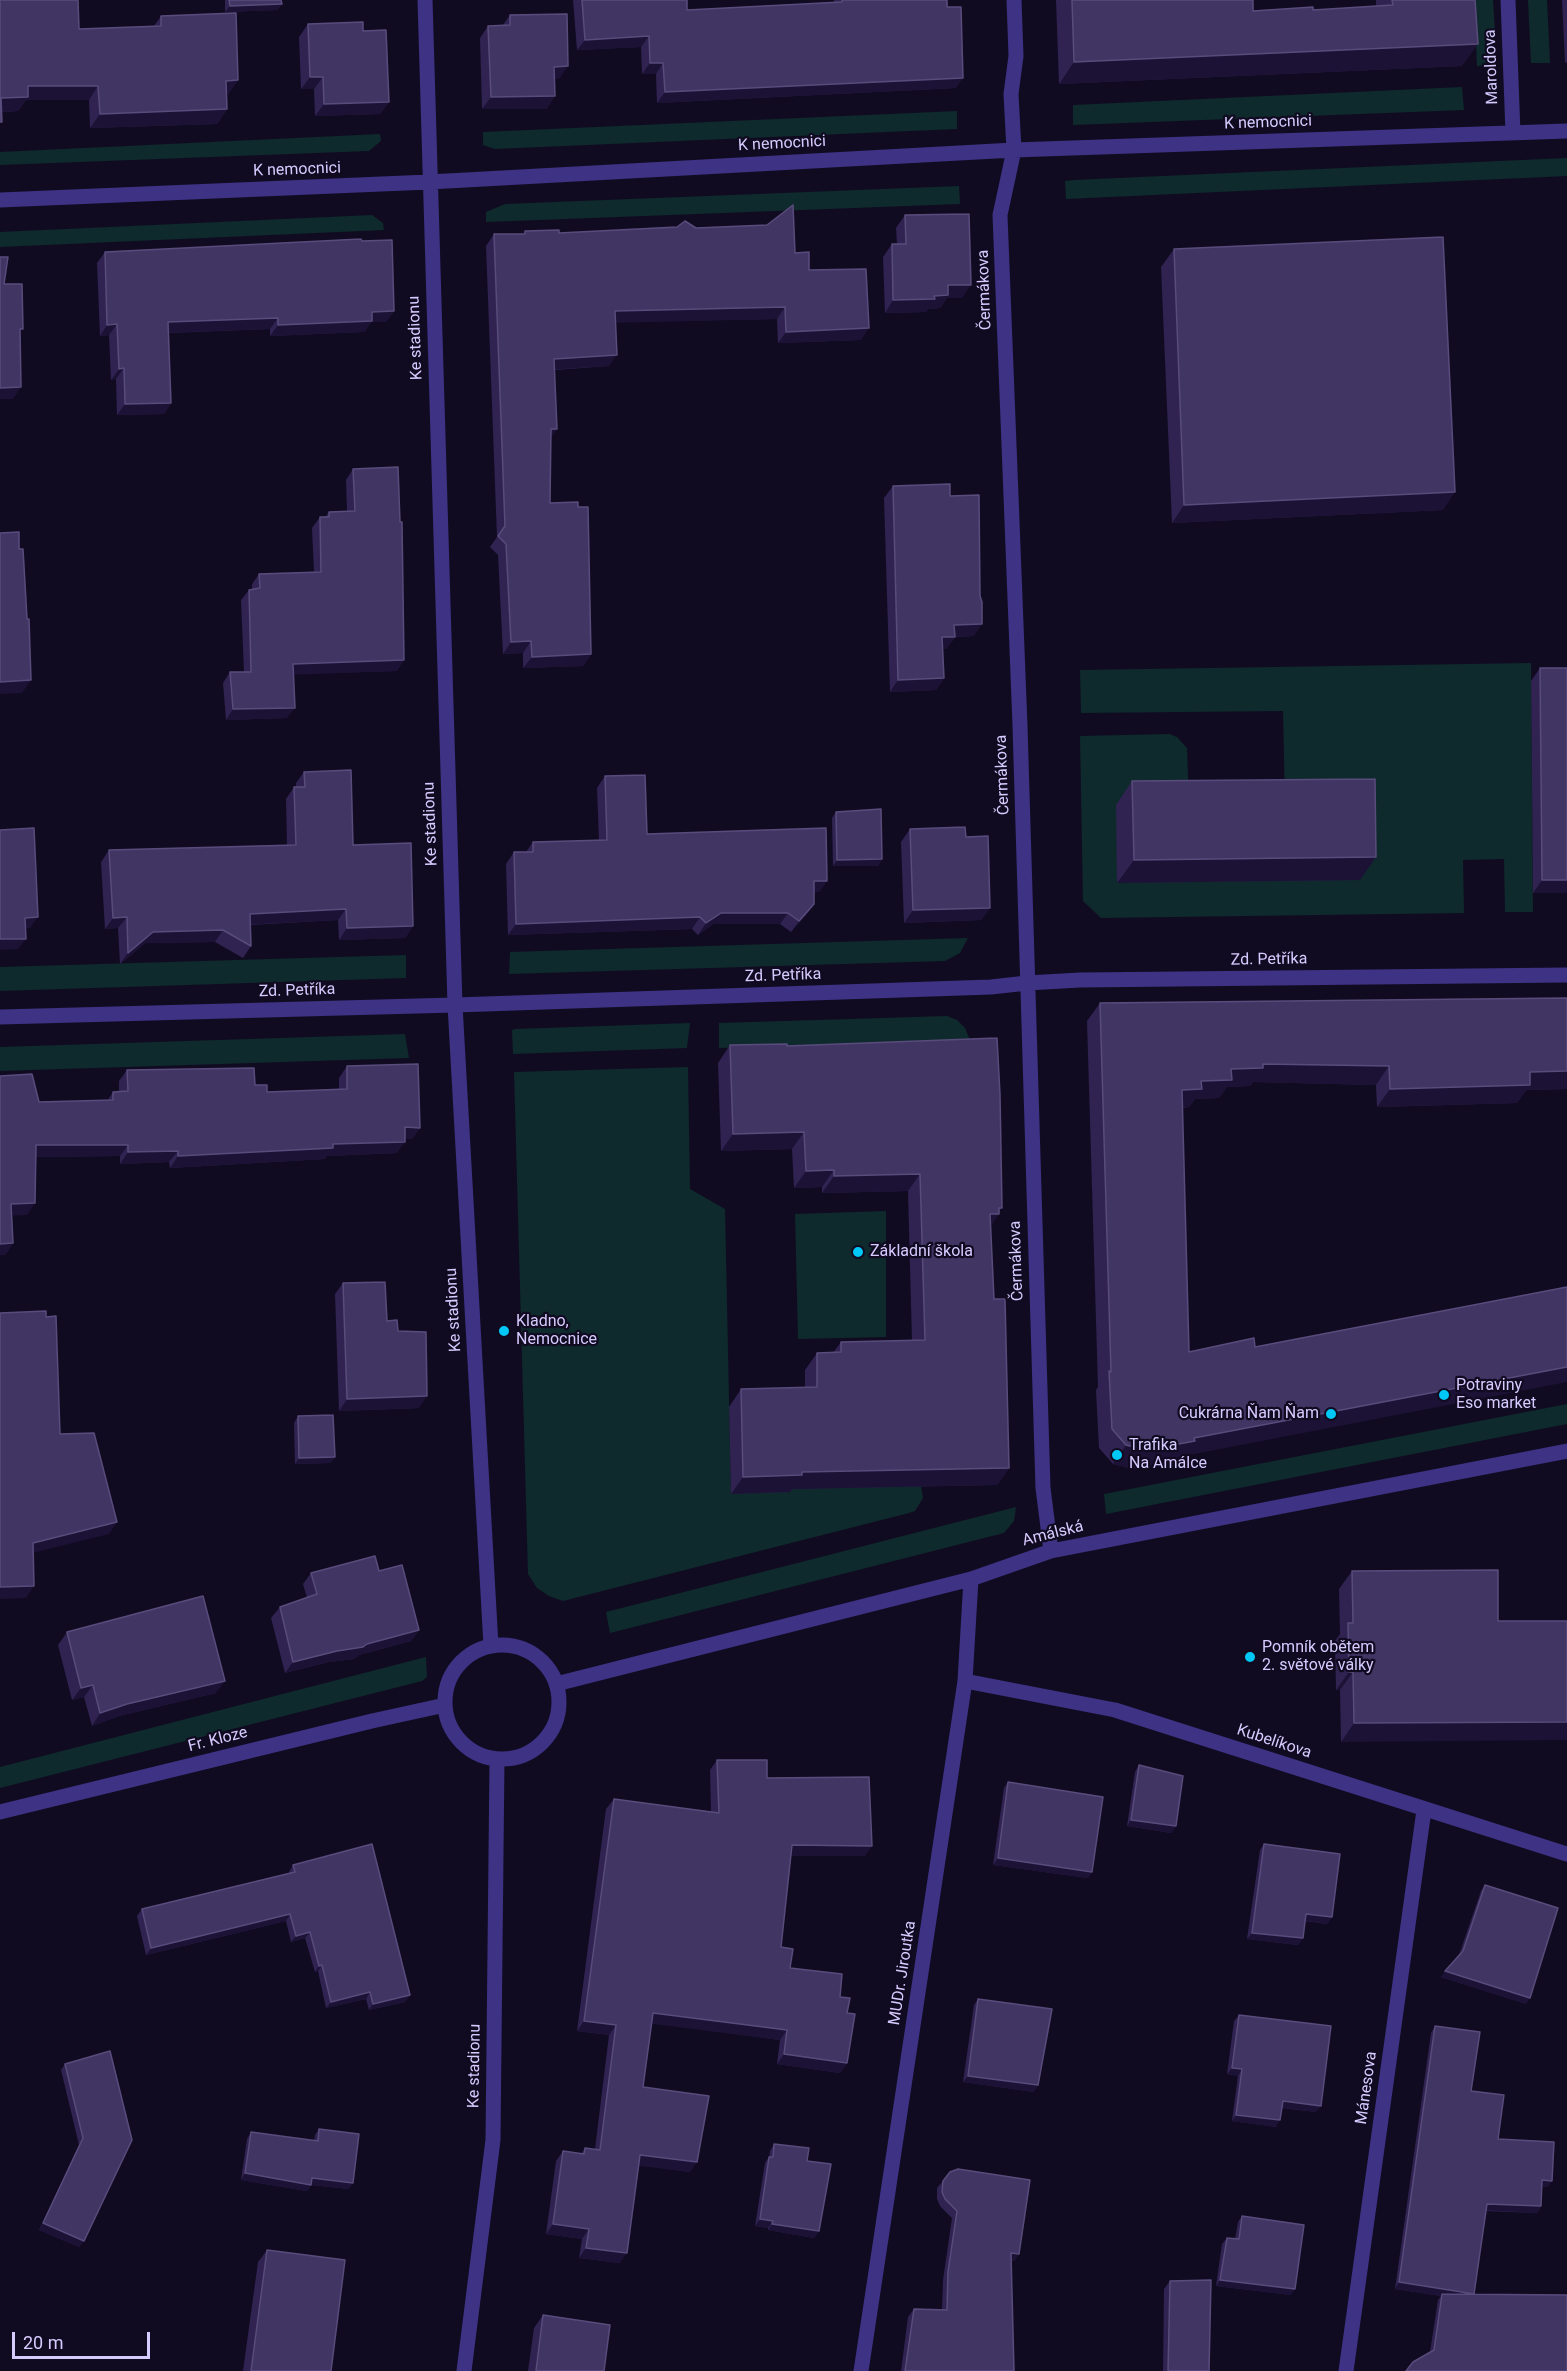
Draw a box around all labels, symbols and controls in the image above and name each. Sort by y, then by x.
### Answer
street label: Maroldova [1481,29,1503,105]
street label: K nemocnici [1224,112,1312,134]
street label: K nemocnici [738,132,826,156]
street label: K nemocnici [253,159,341,181]
street label: Čermákova [974,249,996,331]
street label: Ke stadionu [405,296,427,380]
street label: Čermákova [992,734,1014,816]
street label: Ke stadionu [420,782,442,866]
street label: Zd. Petříka [1231,950,1307,970]
street label: Zd. Petříka [744,965,822,987]
street label: Zd. Petříka [258,980,336,1002]
street label: Čermákova [1006,1220,1028,1302]
place label: Základní škola [870,1242,973,1262]
marker: Základní škola [851,1245,865,1259]
street label: Ke stadionu [442,1267,466,1353]
place label: Kladno, Nemocnice [516,1312,597,1350]
marker: Kladno, Nemocnice [497,1324,511,1338]
place label: Potraviny Eso market [1456,1376,1536,1414]
marker: Potraviny Eso market [1437,1388,1451,1402]
place label: Cukrárna Ňam Ňam [1179,1404,1319,1424]
marker: Cukrárna Ňam Ňam [1324,1407,1338,1421]
place label: Trafika Na Amálce [1129,1436,1207,1474]
marker: Trafika Na Amálce [1110,1448,1124,1462]
street label: Amálská [1021,1517,1085,1551]
place label: Pomník obětem 2. světové války [1262,1638,1374,1676]
marker: Pomník obětem 2. světové války [1243,1650,1257,1664]
street label: Kubelíkova [1234,1721,1314,1763]
street label: Fr. Kloze [186,1723,250,1757]
street label: MUDr. Jiroutka [885,1919,921,2027]
street label: Ke stadionu [465,2024,485,2108]
street label: Mánesova [1352,2050,1382,2126]
scale bar [15,2320,153,2358]
text: 20 m [23,2332,63,2353]

